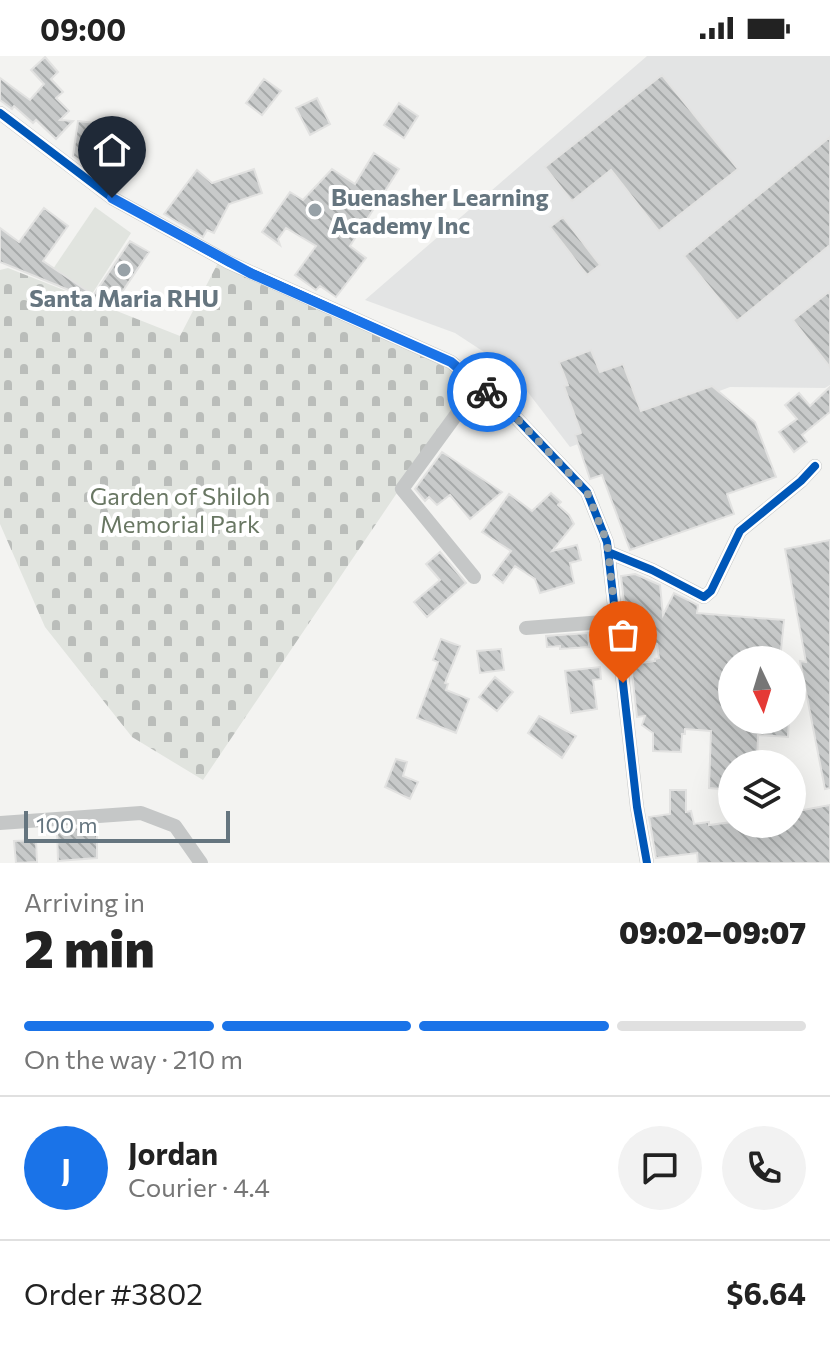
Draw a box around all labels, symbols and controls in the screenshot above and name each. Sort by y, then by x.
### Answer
text: 09:00 [40,10,126,47]
pin [78,116,146,198]
icon: home [90,128,134,172]
place label: Buenasher Learning Academy Inc [331,182,549,239]
marker: Buenasher Learning Academy Inc [306,201,324,219]
marker: Santa Maria RHU [115,261,133,279]
place label: Santa Maria RHU [29,283,219,312]
courier [447,352,527,432]
icon: bike [465,370,509,414]
park label: Garden of Shiloh Memorial Park [90,481,270,538]
pin [589,601,657,683]
icon: bag [601,613,645,657]
north arrow [718,646,806,734]
map controls [718,646,806,838]
button: layers [718,750,806,838]
scale bar [24,807,230,843]
text: 100 m [36,811,98,838]
text: Arriving in [24,886,145,917]
text: 09:02–09:07 [619,913,806,950]
text: 2 min [24,915,155,979]
text: On the way · 210 m [24,1043,243,1074]
button: chat [618,1126,702,1210]
button: phone [722,1126,806,1210]
text: Jordan [128,1134,218,1171]
text: J [61,1150,71,1187]
text: Courier · 4.4 [128,1171,270,1202]
text: Order #3802 [24,1274,203,1311]
text: $6.64 [726,1274,806,1311]

